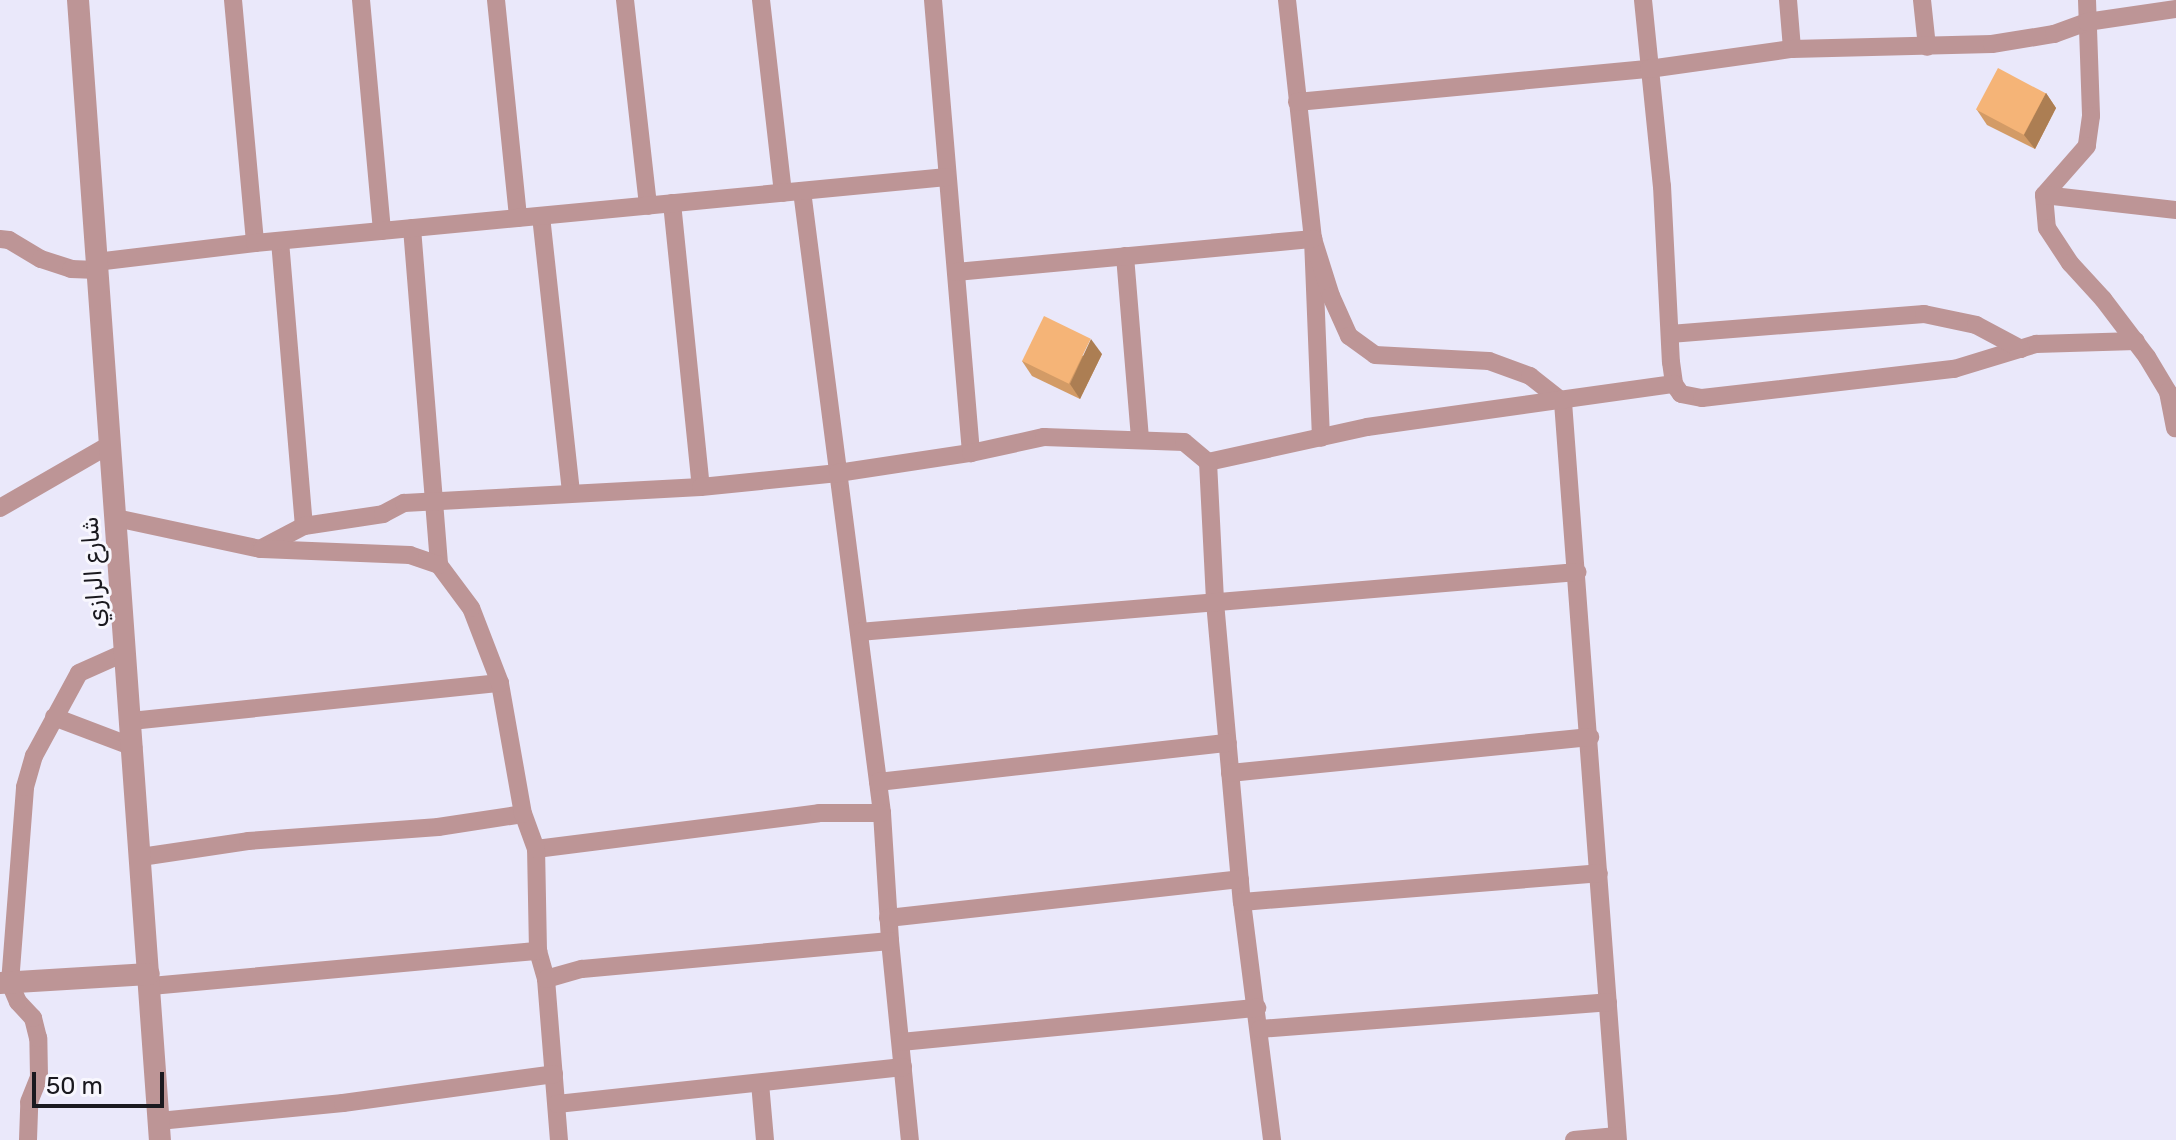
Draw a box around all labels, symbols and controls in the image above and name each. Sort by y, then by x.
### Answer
street label: شارع الرازي [76,515,112,629]
scale bar [36,1056,168,1106]
text: 50 m [46,1072,103,1100]

